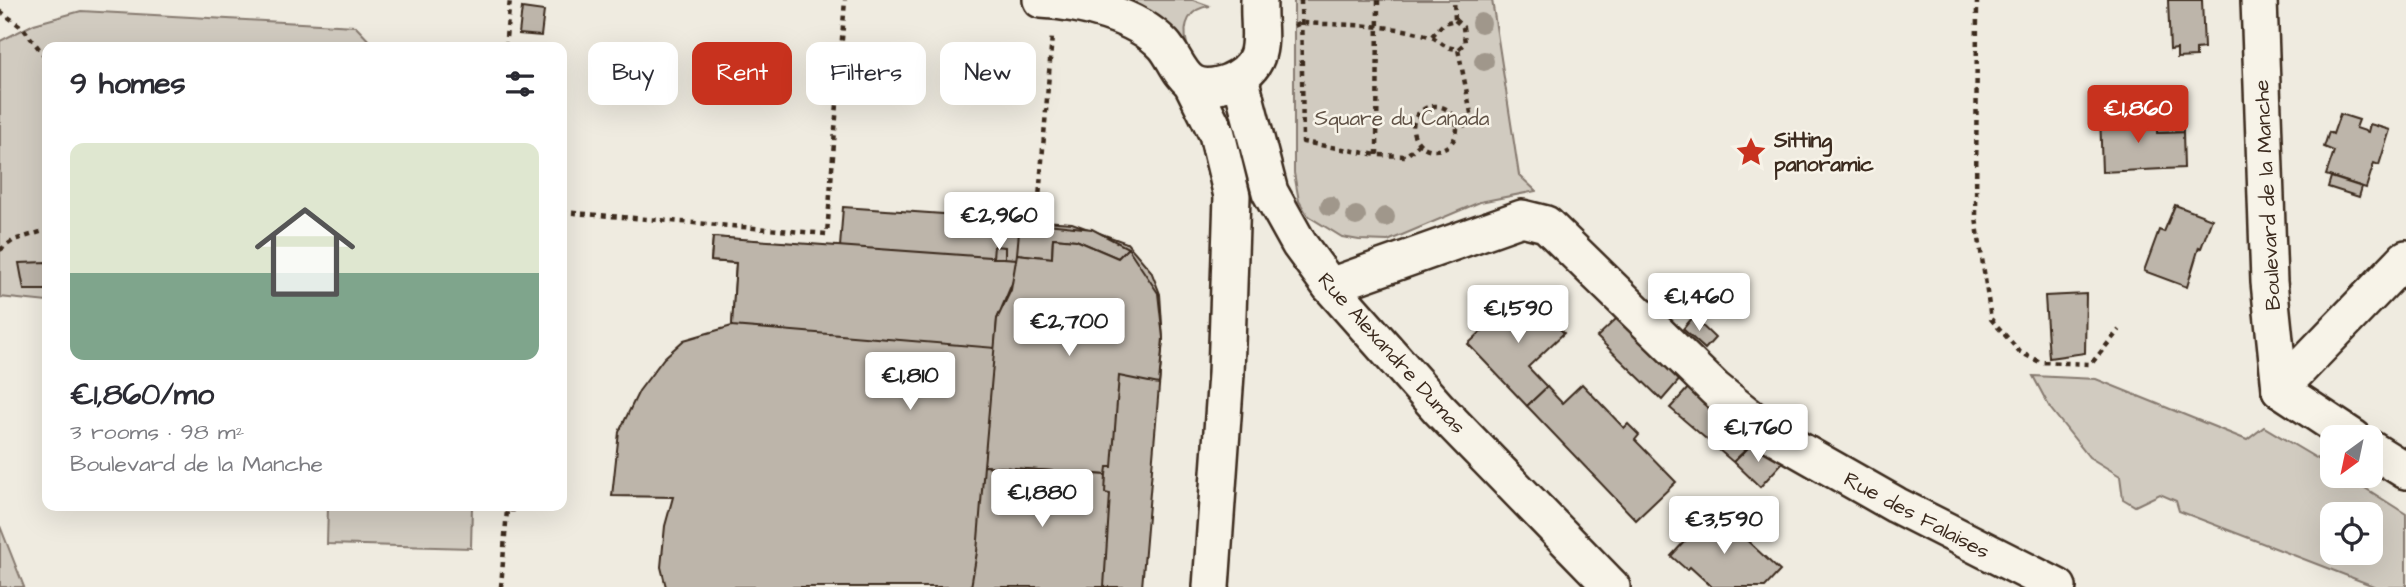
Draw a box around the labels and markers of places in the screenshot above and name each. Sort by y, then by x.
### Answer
pin: €1,860 [2081,86,2195,145]
place label: Sitting panoramic [1773,126,1874,180]
place icon: Sitting panoramic [1734,135,1768,169]
pin: €2,960 [942,192,1056,252]
pin: €1,460 [1642,274,1756,333]
pin: €1,590 [1461,286,1575,345]
pin: €2,700 [1012,298,1126,358]
pin: €1,810 [853,352,967,412]
pin: €1,760 [1701,405,1815,464]
pin: €1,880 [985,470,1099,529]
pin: €3,590 [1667,496,1781,556]

